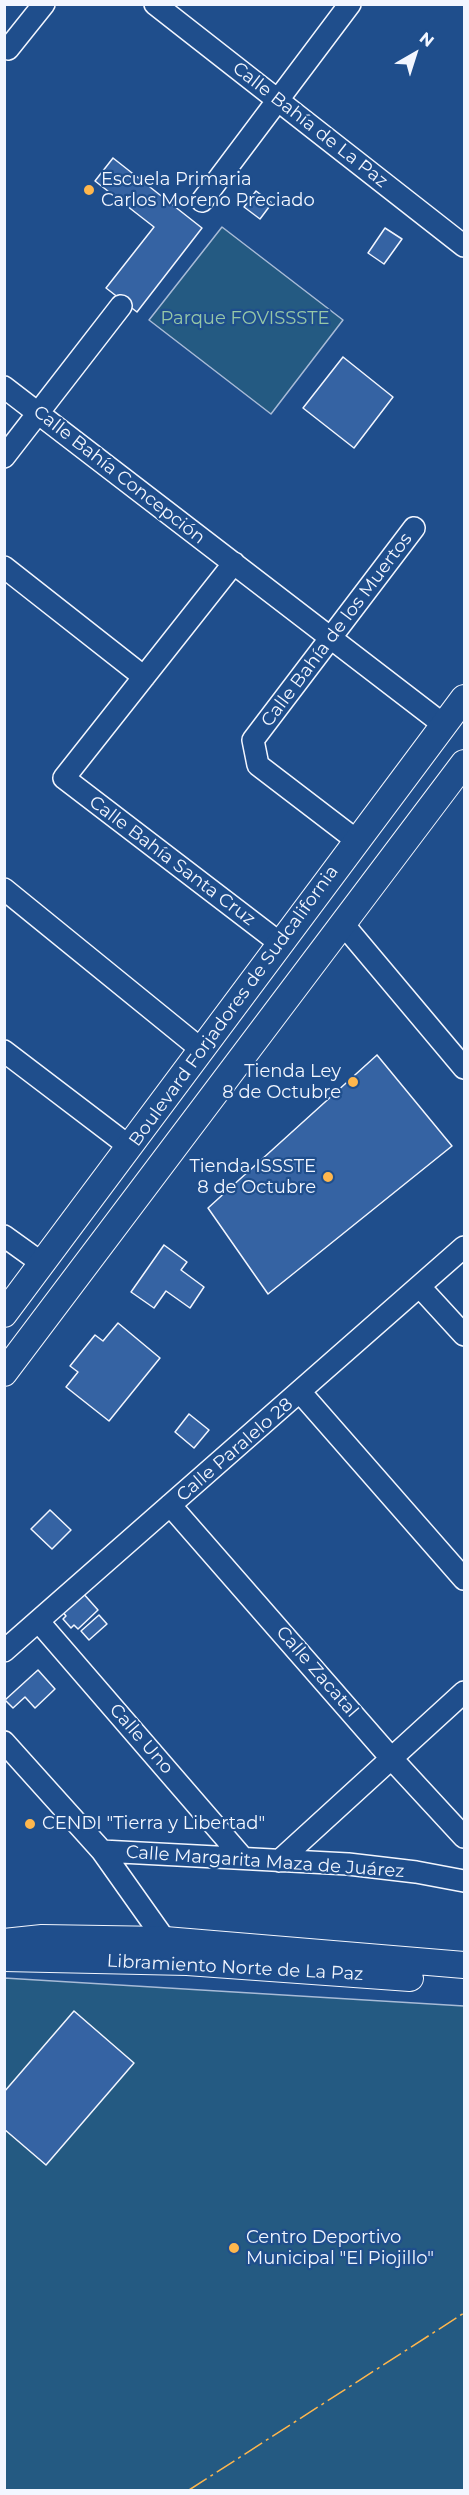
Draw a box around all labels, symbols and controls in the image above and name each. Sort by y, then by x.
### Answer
north arrow [385,24,445,84]
text: N [416,28,438,51]
street label: Calle Bahía de La Paz [228,58,392,192]
place label: Escuela Primaria Carlos Moreno Preciado [101,169,315,212]
marker: Escuela Primaria Carlos Moreno Preciado [82,183,96,197]
park label: Parque FOVISSSTE [160,308,330,330]
street label: Calle Bahía Concepción [29,401,209,549]
street label: Calle Bahía de los Muertos [257,529,417,731]
street label: Calle Bahía Santa Cruz [85,791,259,931]
street label: Boulevard Forjadores de Sudcalifornia [125,861,343,1151]
place label: Tienda Ley 8 de Octubre [222,1061,341,1104]
marker: Tienda Ley 8 de Octubre [346,1075,360,1089]
place label: Tienda ISSSTE 8 de Octubre [189,1156,316,1198]
marker: Tienda ISSSTE 8 de Octubre [321,1170,335,1184]
street label: Calle Paralelo 28 [172,1394,298,1506]
street label: Calle Zacatal [271,1622,363,1722]
street label: Calle Uno [105,1699,177,1779]
place label: CENDI "Tierra y Libertad" [42,1813,265,1835]
marker: CENDI "Tierra y Libertad" [23,1817,37,1831]
street label: Calle Margarita Maza de Juárez [125,1841,405,1883]
street label: Libramiento Norte de La Paz [106,1950,364,1986]
place label: Centro Deportivo Municipal "El Piojillo" [246,2227,434,2270]
marker: Centro Deportivo Municipal "El Piojillo" [227,2241,241,2255]

